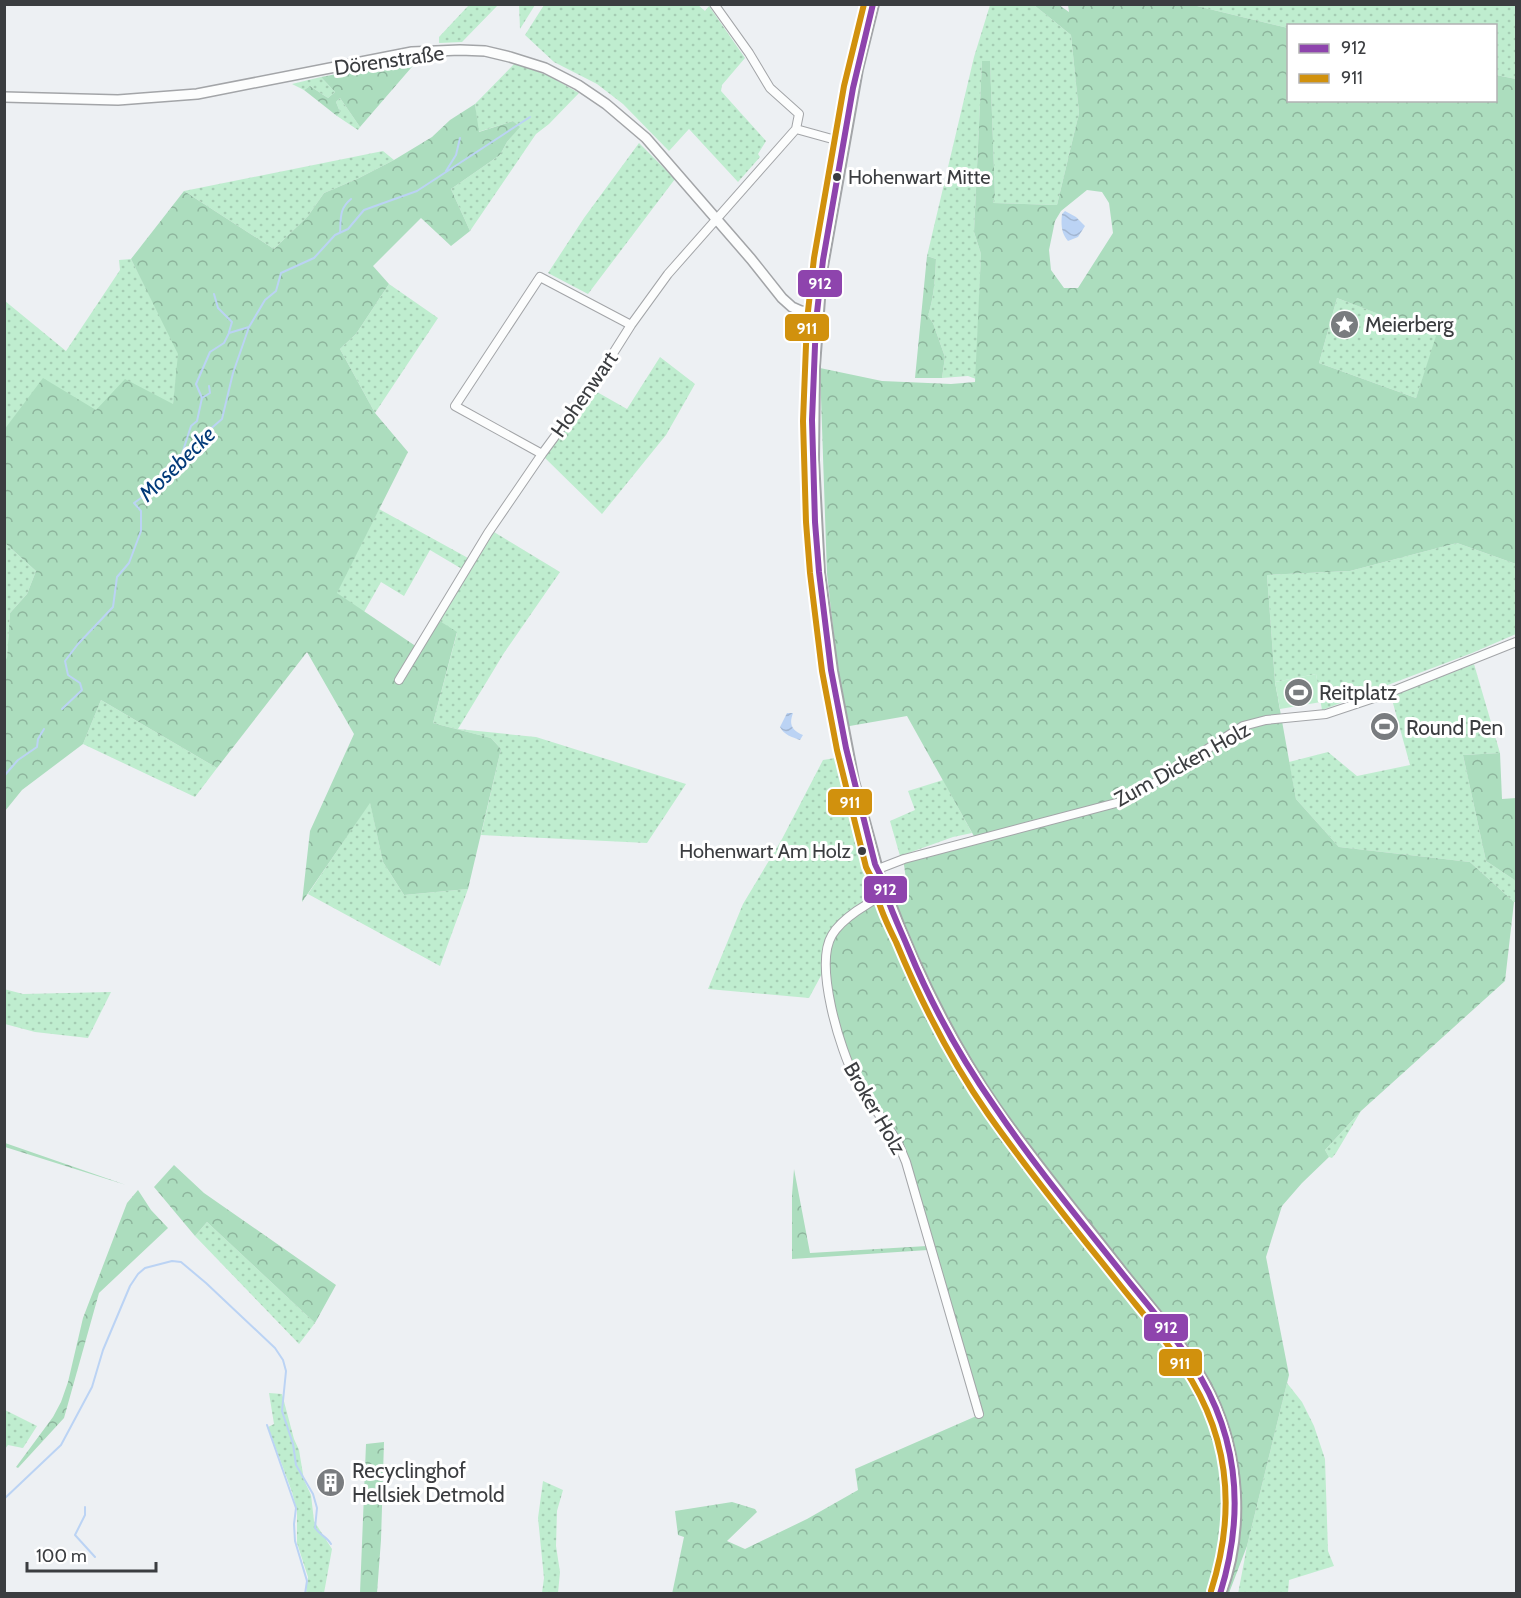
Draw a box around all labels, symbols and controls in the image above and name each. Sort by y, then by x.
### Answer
legend [1287,24,1497,102]
text: 912 [1341,37,1367,59]
street label: Dörenstraße [332,40,446,80]
text: 911 [1341,67,1363,89]
place label: Hohenwart Mitte [848,165,990,189]
marker: Hohenwart Mitte [831,171,843,183]
line badge: 912 [797,269,843,298]
text: 912 [808,274,832,293]
place icon: Meierberg [1328,308,1360,340]
place label: Meierberg [1365,312,1454,337]
line badge: 911 [784,313,830,342]
text: 911 [797,319,817,338]
street label: Hohenwart [545,346,623,442]
water label: Mosebecke [132,421,221,508]
sports icon: Reitplatz [1282,676,1314,708]
place label: Reitplatz [1319,680,1397,705]
sports icon: Round Pen [1369,711,1401,743]
place label: Round Pen [1406,715,1503,740]
street label: Zum Dicken Holz [1110,716,1254,812]
line badge: 911 [827,788,873,816]
text: 911 [840,793,860,812]
place label: Hohenwart Am Holz [679,839,851,863]
marker: Hohenwart Am Holz [856,845,868,857]
line badge: 912 [863,875,908,904]
text: 912 [873,880,897,899]
street label: Broker Holz [839,1057,911,1159]
line badge: 912 [1143,1313,1189,1342]
text: 912 [1154,1318,1178,1337]
line badge: 911 [1158,1348,1203,1377]
text: 911 [1170,1354,1190,1373]
place label: Recyclinghof Hellsiek Detmold [352,1458,505,1507]
building icon: Recyclinghof Hellsiek Detmold [315,1466,347,1498]
scale bar [27,1535,156,1573]
text: 100 m [36,1545,87,1567]

